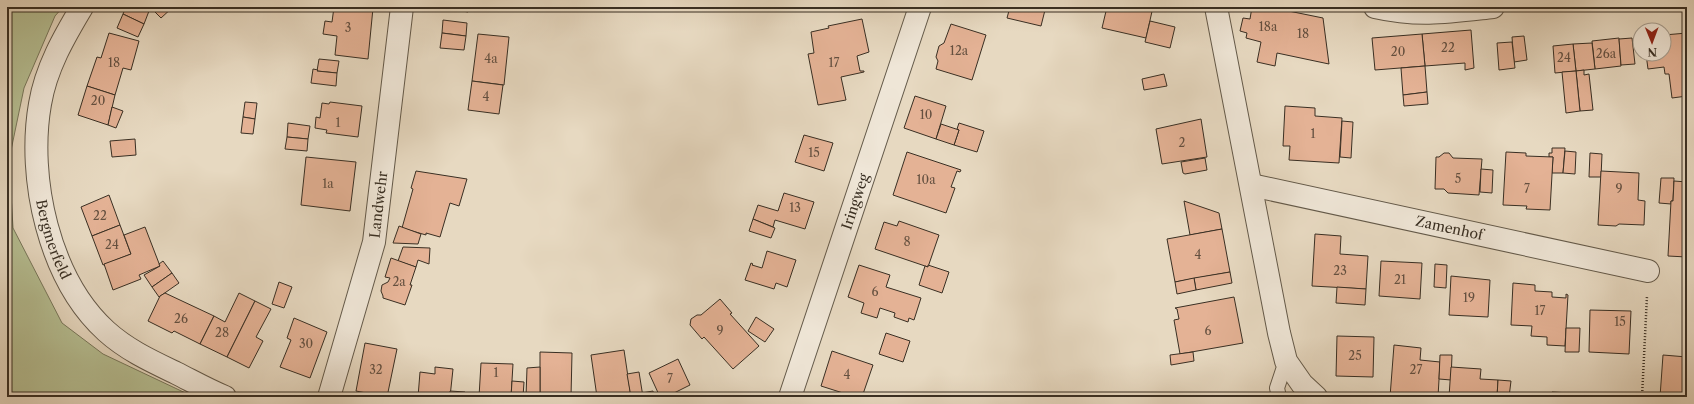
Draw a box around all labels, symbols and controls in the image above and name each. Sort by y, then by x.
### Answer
house number: 18a [1259,19,1278,34]
house number: 3 [345,20,351,35]
north arrow [1632,22,1672,62]
house number: 18 [1297,26,1309,41]
house number: 22 [1441,40,1455,55]
house number: 12a [950,43,969,58]
house number: 20 [1391,44,1405,59]
text: N [1647,45,1657,59]
house number: 26a [1596,46,1617,61]
house number: 24 [1557,50,1571,65]
house number: 4a [484,51,498,66]
house number: 18 [108,55,120,70]
house number: 17 [829,55,840,70]
house number: 4 [483,89,490,104]
house number: 20 [91,93,105,108]
house number: 10 [920,107,932,122]
house number: 1 [335,115,341,130]
house number: 1 [1310,126,1316,141]
house number: 2 [1179,135,1186,150]
house number: 15 [808,145,820,160]
street label: Landwehr [366,170,391,239]
street label: Iringweg [837,171,873,232]
house number: 5 [1455,171,1461,186]
house number: 10a [917,172,936,187]
house number: 1a [322,176,334,191]
house number: 7 [1524,181,1530,196]
house number: 9 [1615,181,1623,196]
street label: Bergmerfeld [32,198,75,283]
house number: 13 [789,200,801,215]
house number: 22 [93,208,107,223]
street label: Zamenhof [1414,212,1487,244]
house number: 8 [903,234,911,249]
house number: 24 [105,237,119,252]
house number: 4 [1195,247,1202,262]
house number: 23 [1333,263,1347,278]
house number: 21 [1394,272,1406,287]
house number: 2a [392,274,406,289]
house number: 6 [871,284,879,299]
house number: 19 [1463,290,1475,305]
house number: 17 [1535,303,1546,318]
house number: 26 [174,311,188,326]
house number: 15 [1614,314,1626,329]
house number: 9 [716,323,724,338]
house number: 6 [1204,323,1212,338]
house number: 28 [215,325,229,340]
house number: 30 [299,336,313,351]
house number: 25 [1348,348,1362,363]
house number: 32 [369,362,383,377]
house number: 27 [1410,362,1422,377]
house number: 1 [493,365,499,380]
house number: 4 [844,367,851,382]
house number: 7 [667,371,673,386]

